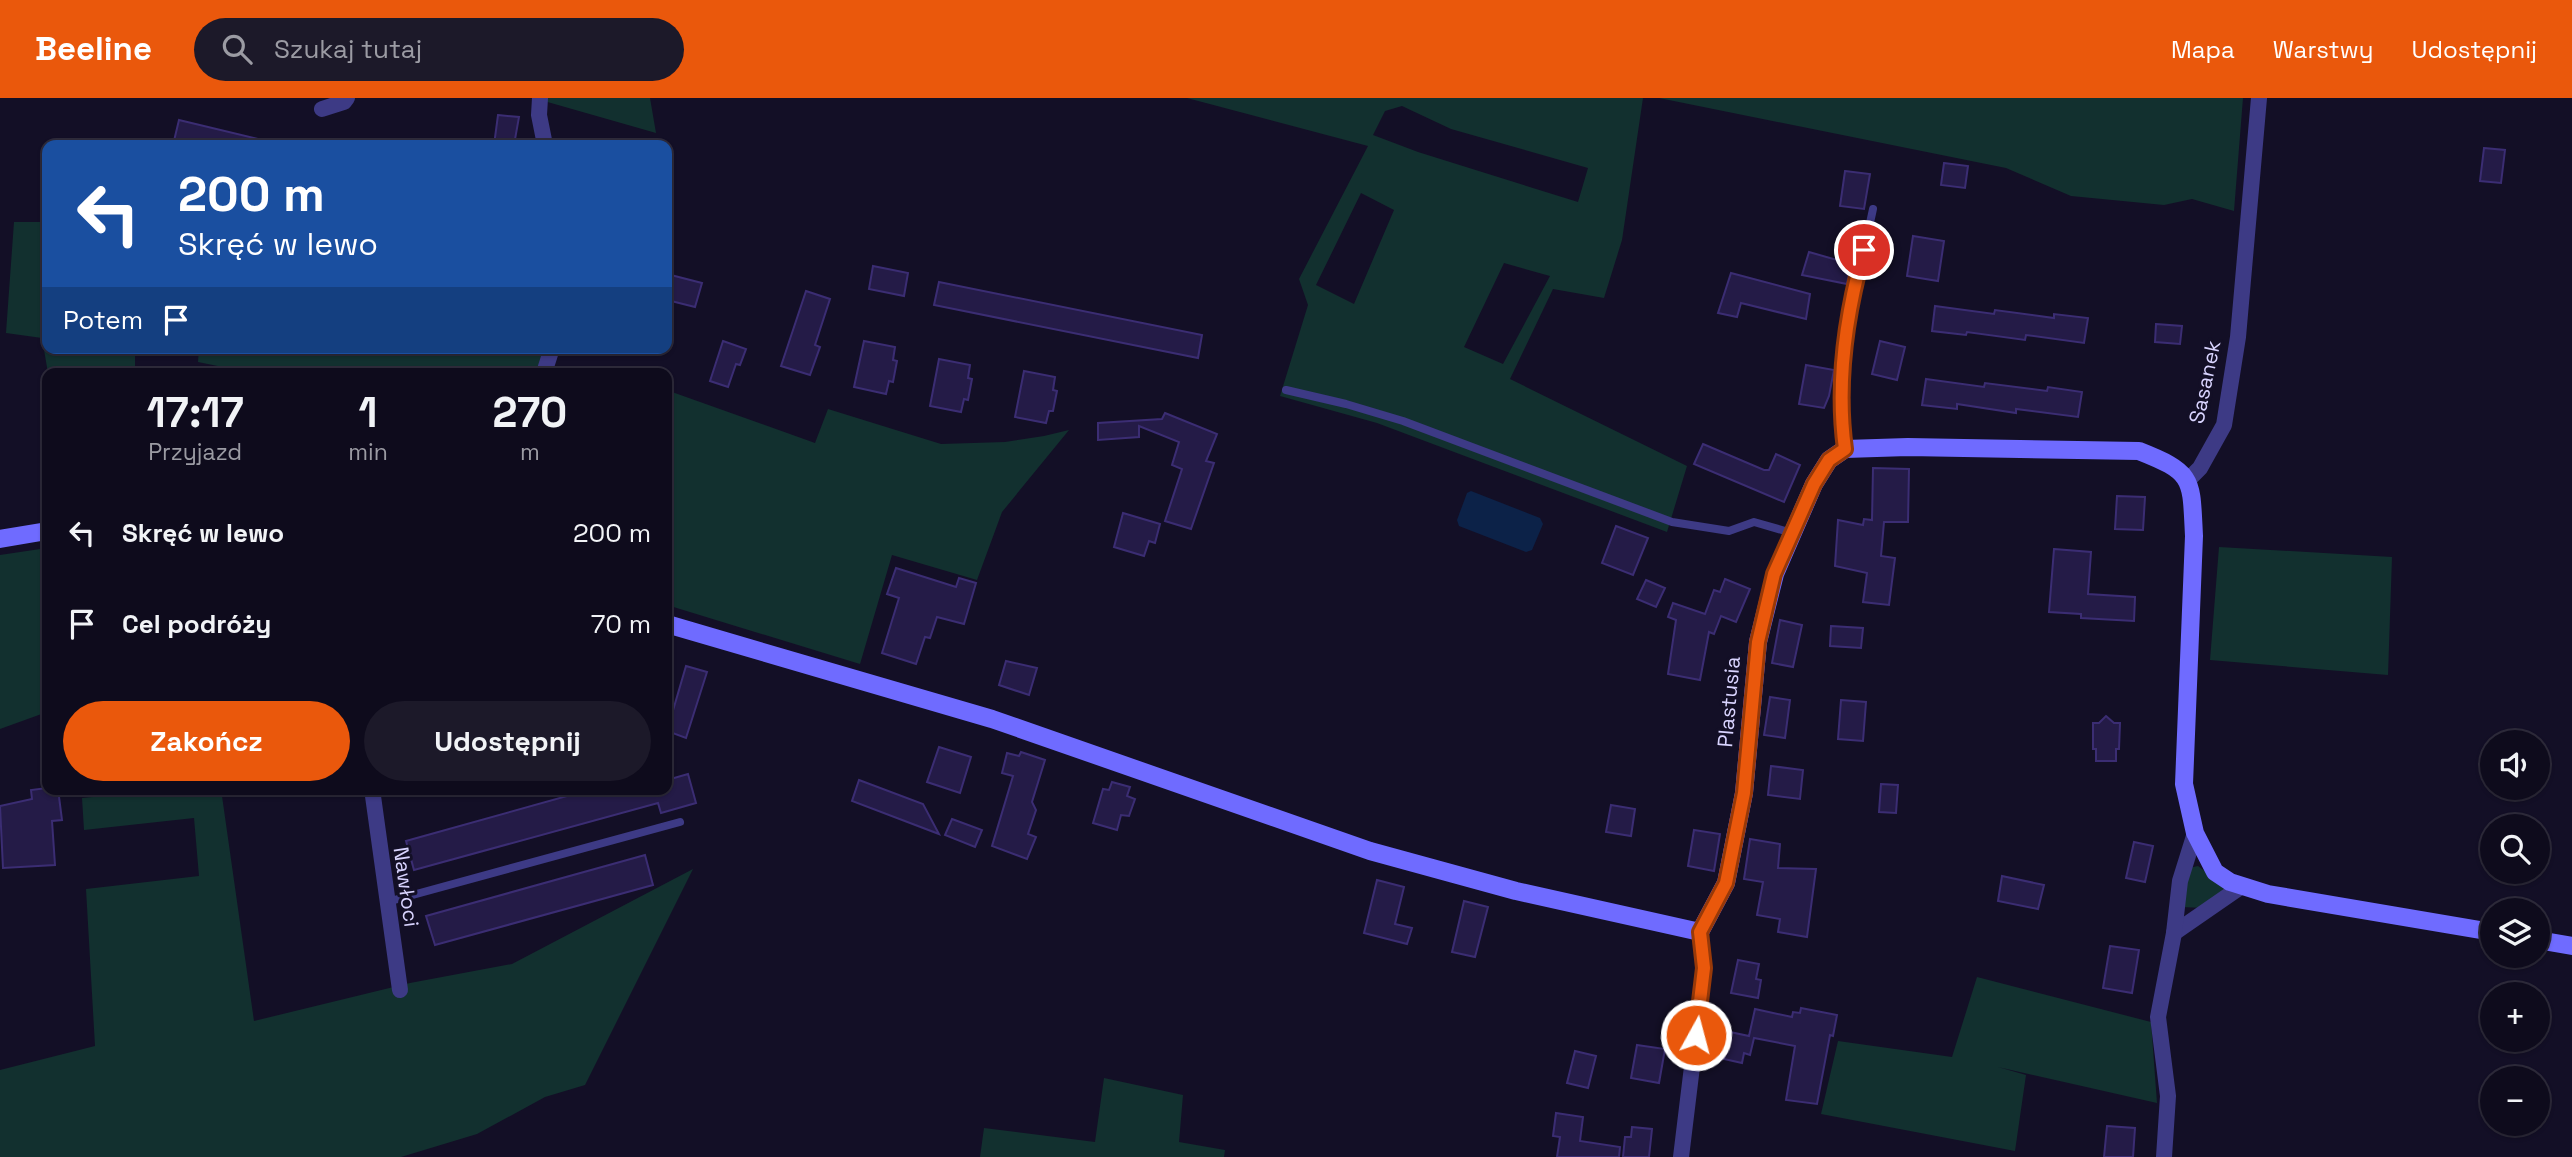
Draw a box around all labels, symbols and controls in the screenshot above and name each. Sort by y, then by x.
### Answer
search box [194,18,684,81]
text: Beeline [35,28,152,70]
icon: search [218,30,256,68]
text: Szukaj tutaj [274,32,422,66]
text: Mapa [2171,34,2235,65]
text: Warstwy [2273,34,2374,65]
text: Udostępnij [2412,34,2537,65]
text: 200 m [178,163,325,225]
icon: left [63,168,154,259]
pin [1834,220,1894,280]
text: Skręć w lewo [178,224,378,264]
icon: arrive [1845,231,1883,269]
icon: arrive [157,301,195,339]
text: Potem [63,303,143,337]
street label: Sasanek [2183,338,2227,426]
text: 17:17 [147,386,244,439]
text: 1 [359,386,378,439]
text: 270 [492,386,567,439]
text: Przyjazd [148,437,242,467]
text: min [348,437,388,467]
text: m [520,437,540,467]
icon: left [63,514,101,552]
text: Skręć w lewo [122,516,284,550]
text: 200 m [573,516,651,550]
icon: arrive [63,605,101,643]
text: Cel podróży [122,607,271,641]
text: 70 m [591,607,651,641]
street label: Plastusia [1711,655,1746,749]
button: Zakończ [63,701,350,781]
button: Udostępnij [364,701,651,781]
map controls [2480,730,2550,1136]
button: sound [2480,730,2550,800]
button: search [2480,814,2550,884]
street label: Nawłoci [388,845,425,929]
button: layers [2480,898,2550,968]
button: + [2480,982,2550,1052]
position arrow [1659,998,1733,1072]
button: − [2480,1066,2550,1136]

